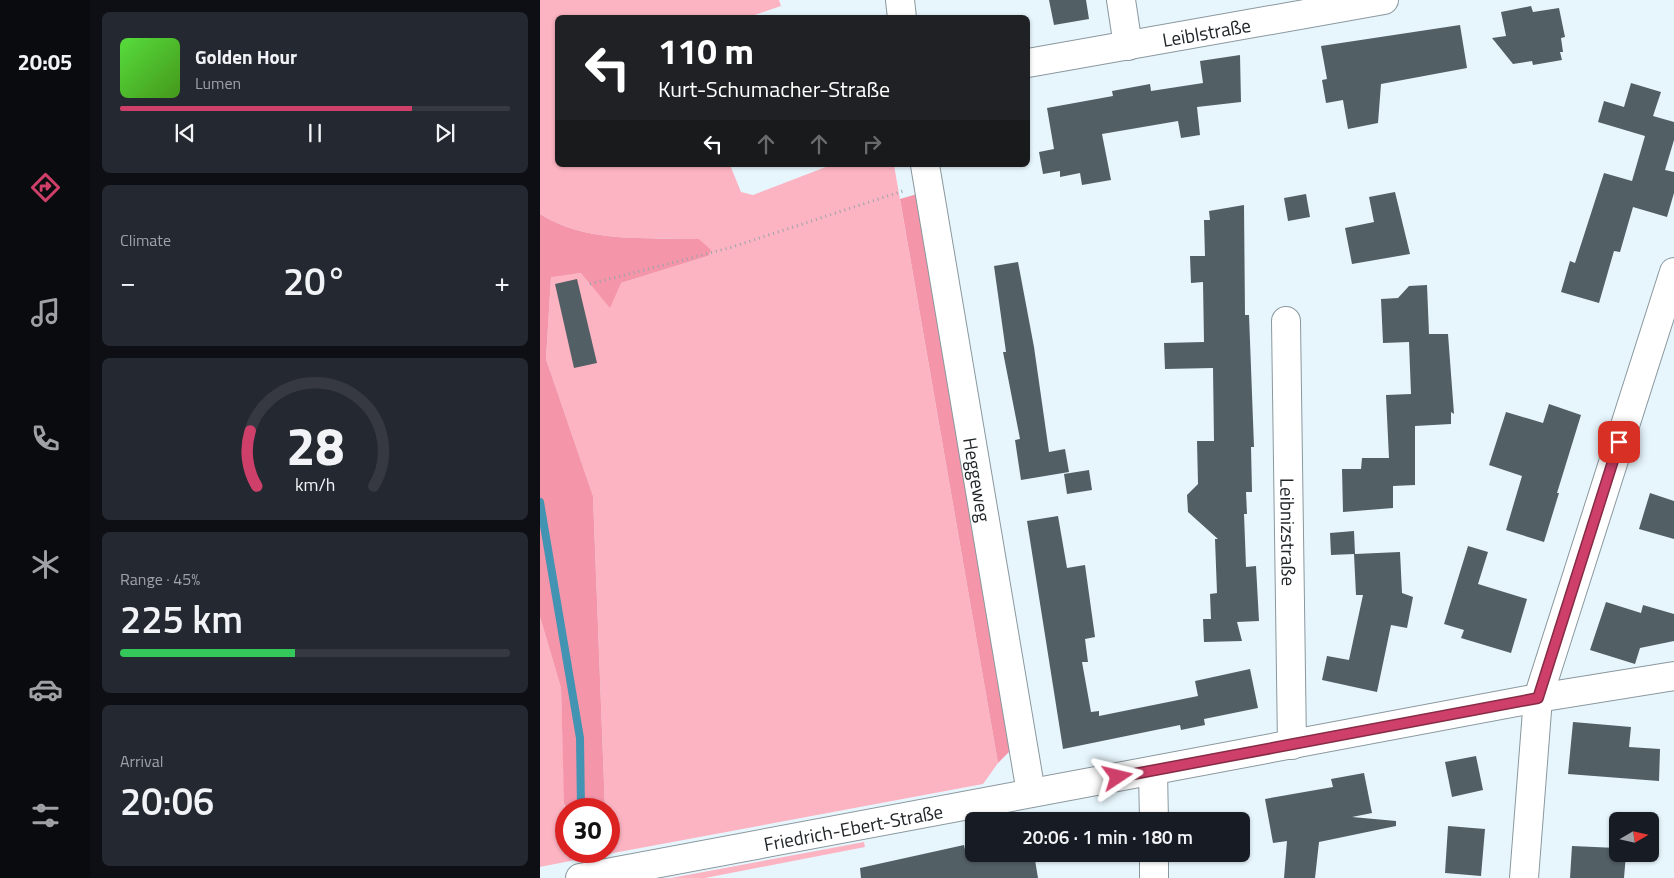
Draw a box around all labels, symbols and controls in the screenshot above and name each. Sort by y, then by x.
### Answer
street label: Leiblstraße [1160,9,1253,54]
text: 110 m [658,24,754,78]
icon: left [575,35,640,100]
text: Golden Hour [195,42,297,71]
text: 20:05 [18,45,72,79]
text: Lumen [195,71,241,95]
text: Kurt-Schumacher-Straße [658,72,890,106]
icon: previous [171,119,199,147]
icon: pause [301,119,329,147]
icon: next [431,119,459,147]
icon: left [699,130,727,158]
icon: ahead [752,130,780,158]
icon: ahead [805,130,833,158]
icon: right [858,130,886,158]
icon: directions [28,170,63,205]
text: Climate [120,228,171,252]
text: 20° [283,252,347,310]
text: − [120,260,136,303]
text: + [494,260,510,303]
icon: music [28,295,63,330]
text: 28 [286,406,344,485]
icon: phone [28,421,63,456]
pin [1598,421,1640,463]
icon: arrive [1605,428,1633,456]
street label: Heggeweg [957,435,1000,524]
text: km/h [295,471,335,498]
street label: Leibnizstraße [1274,478,1304,586]
icon: climate [28,547,63,582]
text: Range · 45% [120,567,200,591]
text: 225 km [120,590,243,648]
icon: car [28,672,63,707]
text: Arrival [120,749,163,773]
position arrow [1091,750,1143,802]
text: 20:06 [120,772,214,830]
street label: Friedrich-Ebert-Straße [761,796,945,858]
icon: filters [28,798,63,833]
speed limit sign: 30 [555,798,620,863]
north arrow [1609,812,1659,862]
map controls [1609,812,1659,862]
text: 20:06 · 1 min · 180 m [1022,822,1193,851]

